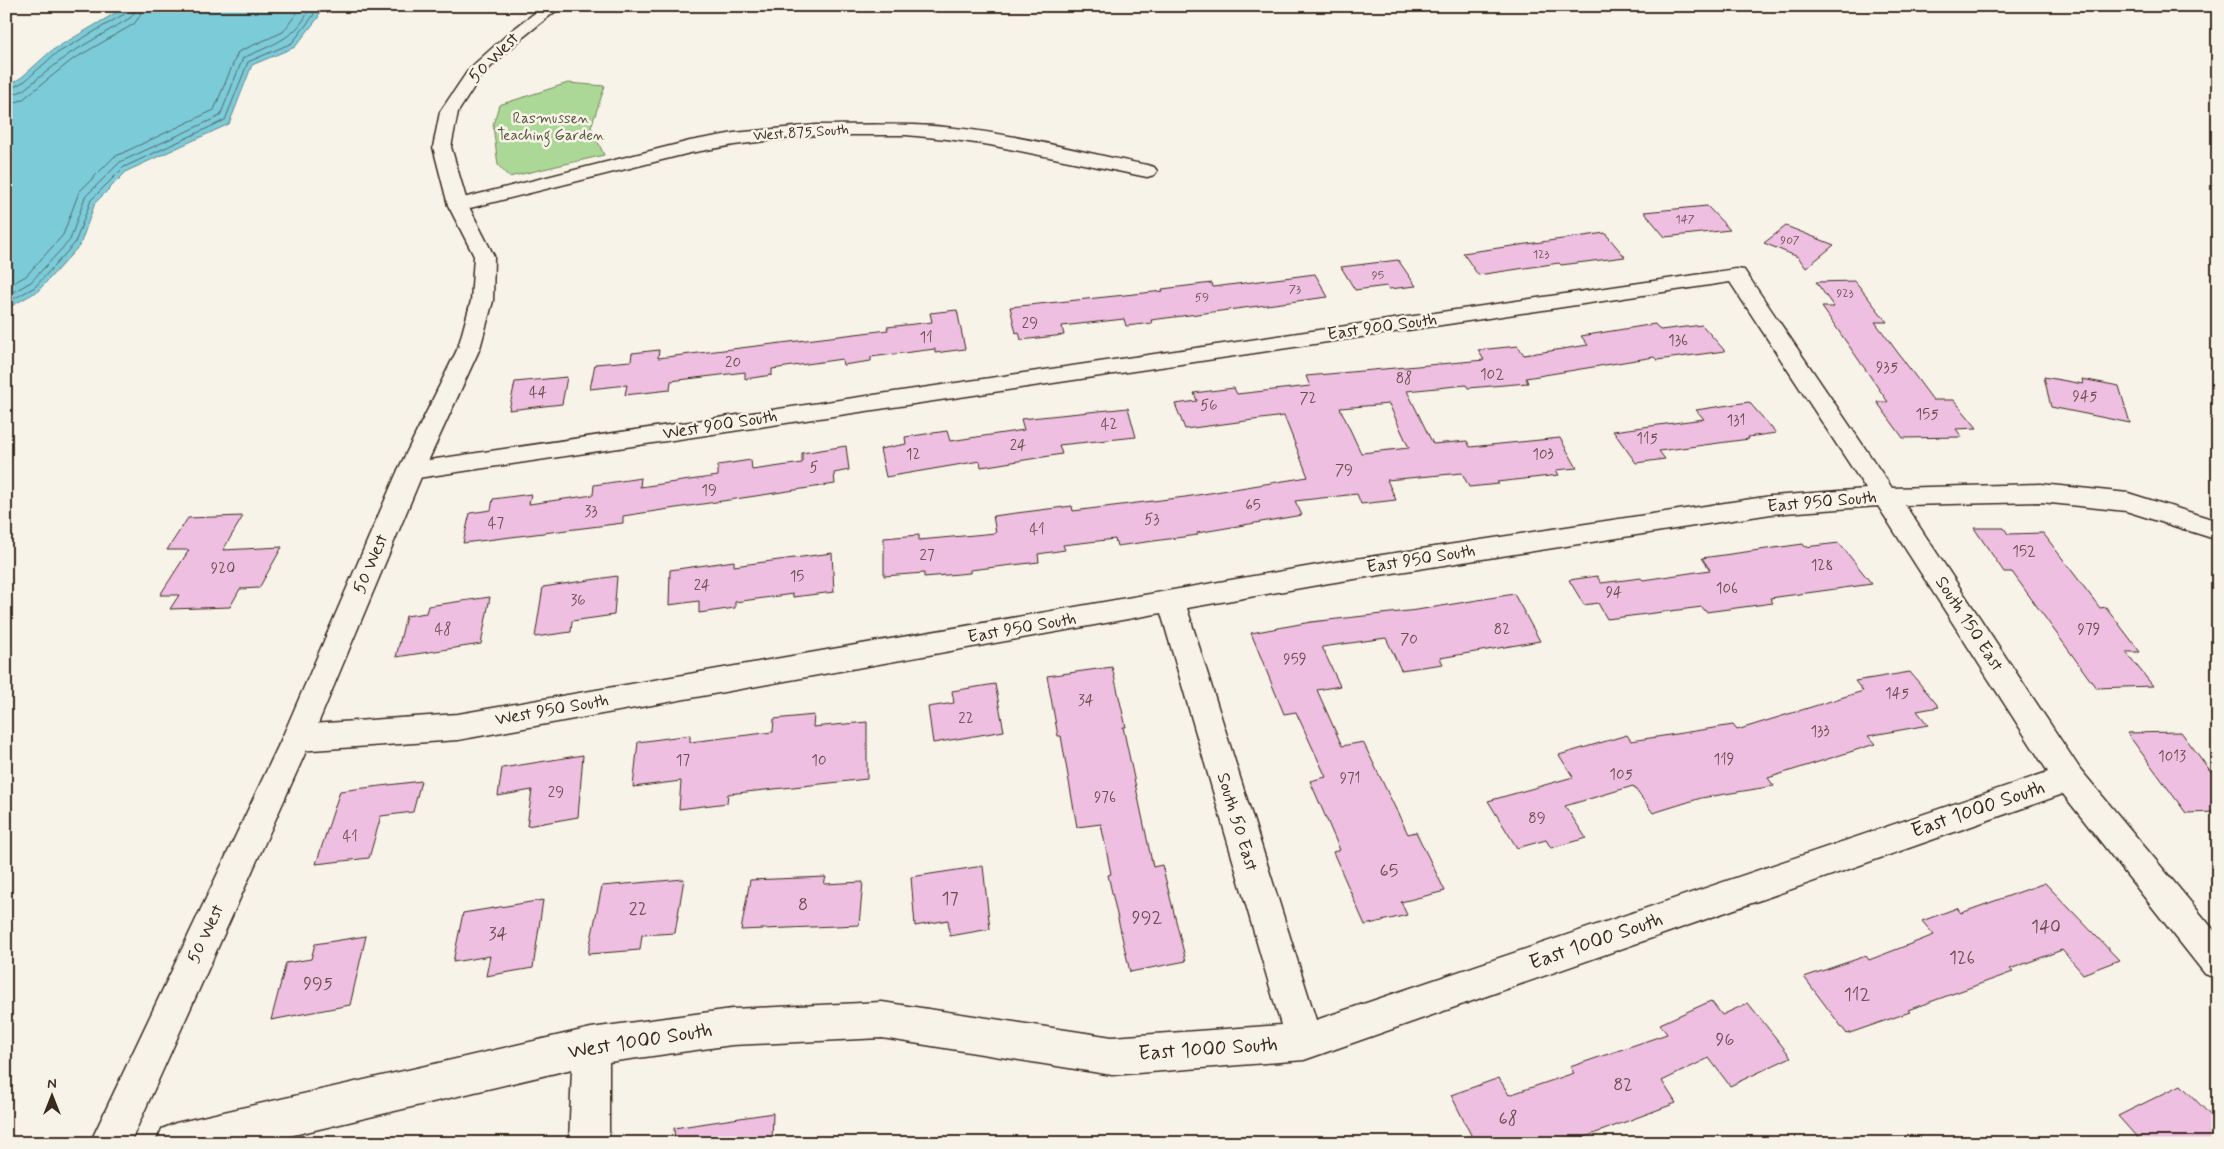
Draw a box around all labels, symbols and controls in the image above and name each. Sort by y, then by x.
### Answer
street label: 50 West [463,27,525,89]
park label: Rasmussen Teaching Garden [497,109,605,147]
street label: West 875 South [753,120,849,146]
house number: 147 [1675,212,1695,228]
house number: 907 [1780,233,1800,249]
house number: 123 [1533,247,1549,263]
house number: 95 [1372,268,1384,284]
house number: 73 [1289,282,1301,298]
house number: 923 [1836,286,1854,302]
house number: 59 [1195,290,1209,306]
street label: East 900 South [1326,307,1438,347]
house number: 29 [1022,314,1038,334]
house number: 11 [919,328,933,348]
house number: 136 [1668,331,1688,351]
house number: 20 [725,353,741,373]
house number: 935 [1876,358,1898,378]
house number: 102 [1480,365,1504,385]
house number: 88 [1396,369,1412,389]
house number: 44 [529,383,547,403]
house number: 945 [2073,387,2097,407]
house number: 72 [1299,389,1317,409]
house number: 56 [1200,396,1218,416]
street label: West 900 South [661,404,779,446]
house number: 155 [1915,405,1939,425]
house number: 131 [1727,411,1745,431]
house number: 42 [1101,415,1117,435]
house number: 115 [1636,429,1658,449]
house number: 24 [1010,436,1026,456]
house number: 12 [906,445,920,465]
house number: 103 [1532,445,1554,465]
house number: 5 [809,458,819,478]
house number: 79 [1335,461,1353,481]
house number: 19 [701,481,717,501]
street label: East 950 South [1766,485,1878,519]
house number: 65 [1245,496,1261,516]
house number: 33 [584,502,598,522]
house number: 53 [1144,510,1160,530]
house number: 47 [488,514,505,534]
house number: 41 [1029,520,1045,540]
street label: 50 West [348,530,395,598]
street label: East 950 South [1365,539,1477,579]
house number: 152 [2012,542,2036,562]
house number: 27 [920,546,935,566]
house number: 128 [1811,556,1833,576]
house number: 920 [211,559,235,579]
house number: 15 [790,567,804,587]
street label: South 150 East [1929,572,2009,677]
house number: 24 [694,576,710,596]
house number: 106 [1716,579,1738,599]
house number: 94 [1606,583,1622,603]
house number: 36 [570,591,586,611]
street label: East 950 South [966,607,1078,649]
house number: 48 [435,620,451,640]
house number: 82 [1494,620,1510,640]
house number: 979 [2078,620,2100,640]
house number: 70 [1400,630,1418,650]
house number: 959 [1283,650,1307,670]
house number: 145 [1885,684,1909,704]
street label: West 950 South [493,688,611,732]
house number: 34 [1078,691,1094,711]
house number: 22 [958,709,974,729]
house number: 133 [1810,722,1830,742]
house number: 1013 [2158,747,2186,767]
house number: 119 [1713,750,1735,770]
house number: 17 [676,751,691,771]
house number: 10 [811,751,827,771]
house number: 105 [1609,765,1633,785]
house number: 971 [1340,769,1360,789]
street label: South 50 East [1211,770,1264,875]
street label: East 1000 South [1907,773,2049,845]
house number: 29 [548,783,564,803]
house number: 976 [1094,788,1116,808]
house number: 89 [1528,809,1546,829]
house number: 41 [342,827,358,847]
house number: 65 [1380,859,1398,883]
house number: 17 [941,887,959,911]
house number: 8 [798,893,808,917]
house number: 22 [629,897,647,921]
street label: 50 West [182,900,230,968]
street label: East 1000 South [1525,905,1667,977]
house number: 992 [1132,906,1162,930]
house number: 140 [2031,915,2061,939]
house number: 34 [488,922,508,946]
house number: 126 [1949,946,1975,970]
house number: 995 [303,972,333,996]
house number: 112 [1844,983,1871,1007]
street label: West 1000 South [566,1016,714,1066]
house number: 96 [1716,1028,1734,1052]
street label: East 1000 South [1137,1030,1279,1068]
north arrow [28,1072,78,1122]
house number: 82 [1613,1073,1633,1097]
text: N [47,1075,57,1093]
house number: 68 [1498,1107,1518,1131]

